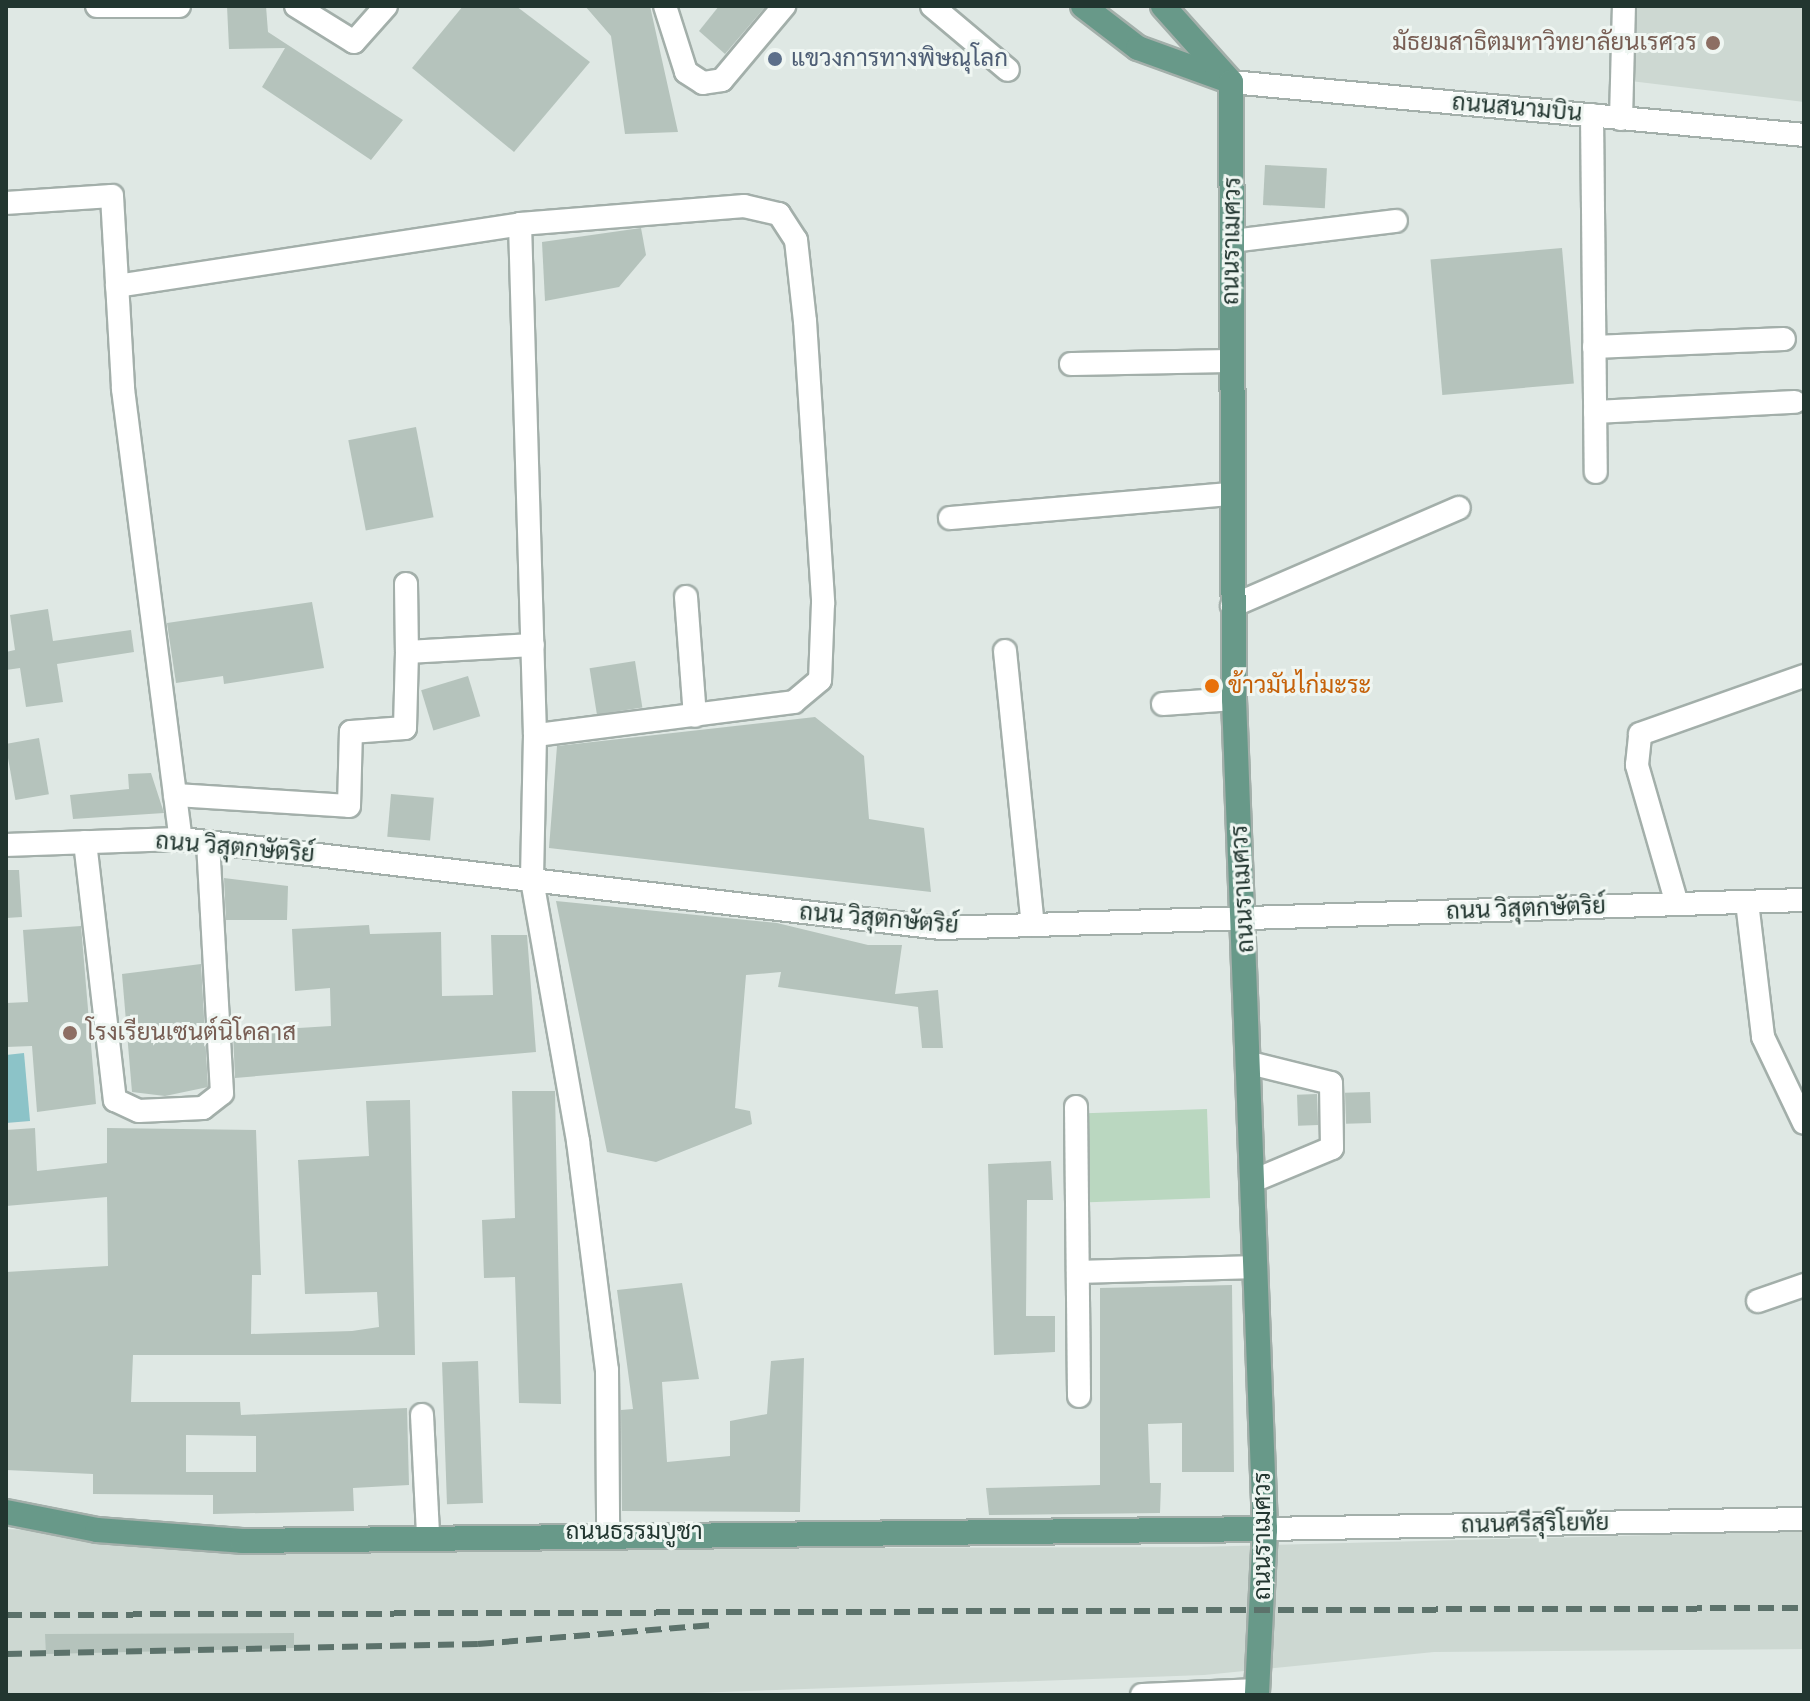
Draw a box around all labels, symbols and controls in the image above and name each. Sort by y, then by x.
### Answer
place label: มัธยมสาธิตมหาวิทยาลัยนเรศวร [1392,29,1697,57]
marker: มัธยมสาธิตมหาวิทยาลัยนเรศวร [1704,34,1722,52]
place label: แขวงการทางพิษณุโลก [791,45,1008,73]
marker: แขวงการทางพิษณุโลก [766,50,784,68]
street label: ถนนสนามบิน [1451,88,1583,128]
street label: ถนนราเมศวร [1216,177,1248,305]
place label: ข้าวมันไก่มะระ [1228,672,1371,700]
marker: ข้าวมันไก่มะระ [1203,677,1221,695]
street label: ถนนราเมศวร [1225,824,1261,954]
street label: ถนน วิสุตกษัตริย์ [154,827,316,869]
street label: ถนน วิสุตกษัตริย์ [1446,892,1606,926]
street label: ถนน วิสุตกษัตริย์ [798,898,960,940]
place label: โรงเรียนเซนต์นิโคลาส [86,1019,296,1047]
marker: โรงเรียนเซนต์นิโคลาส [61,1024,79,1042]
street label: ถนนราเมศวร [1249,1472,1277,1600]
street label: ถนนศรีสุริโยทัย [1461,1508,1609,1540]
street label: ถนนธรรมบูชา [565,1518,703,1546]

